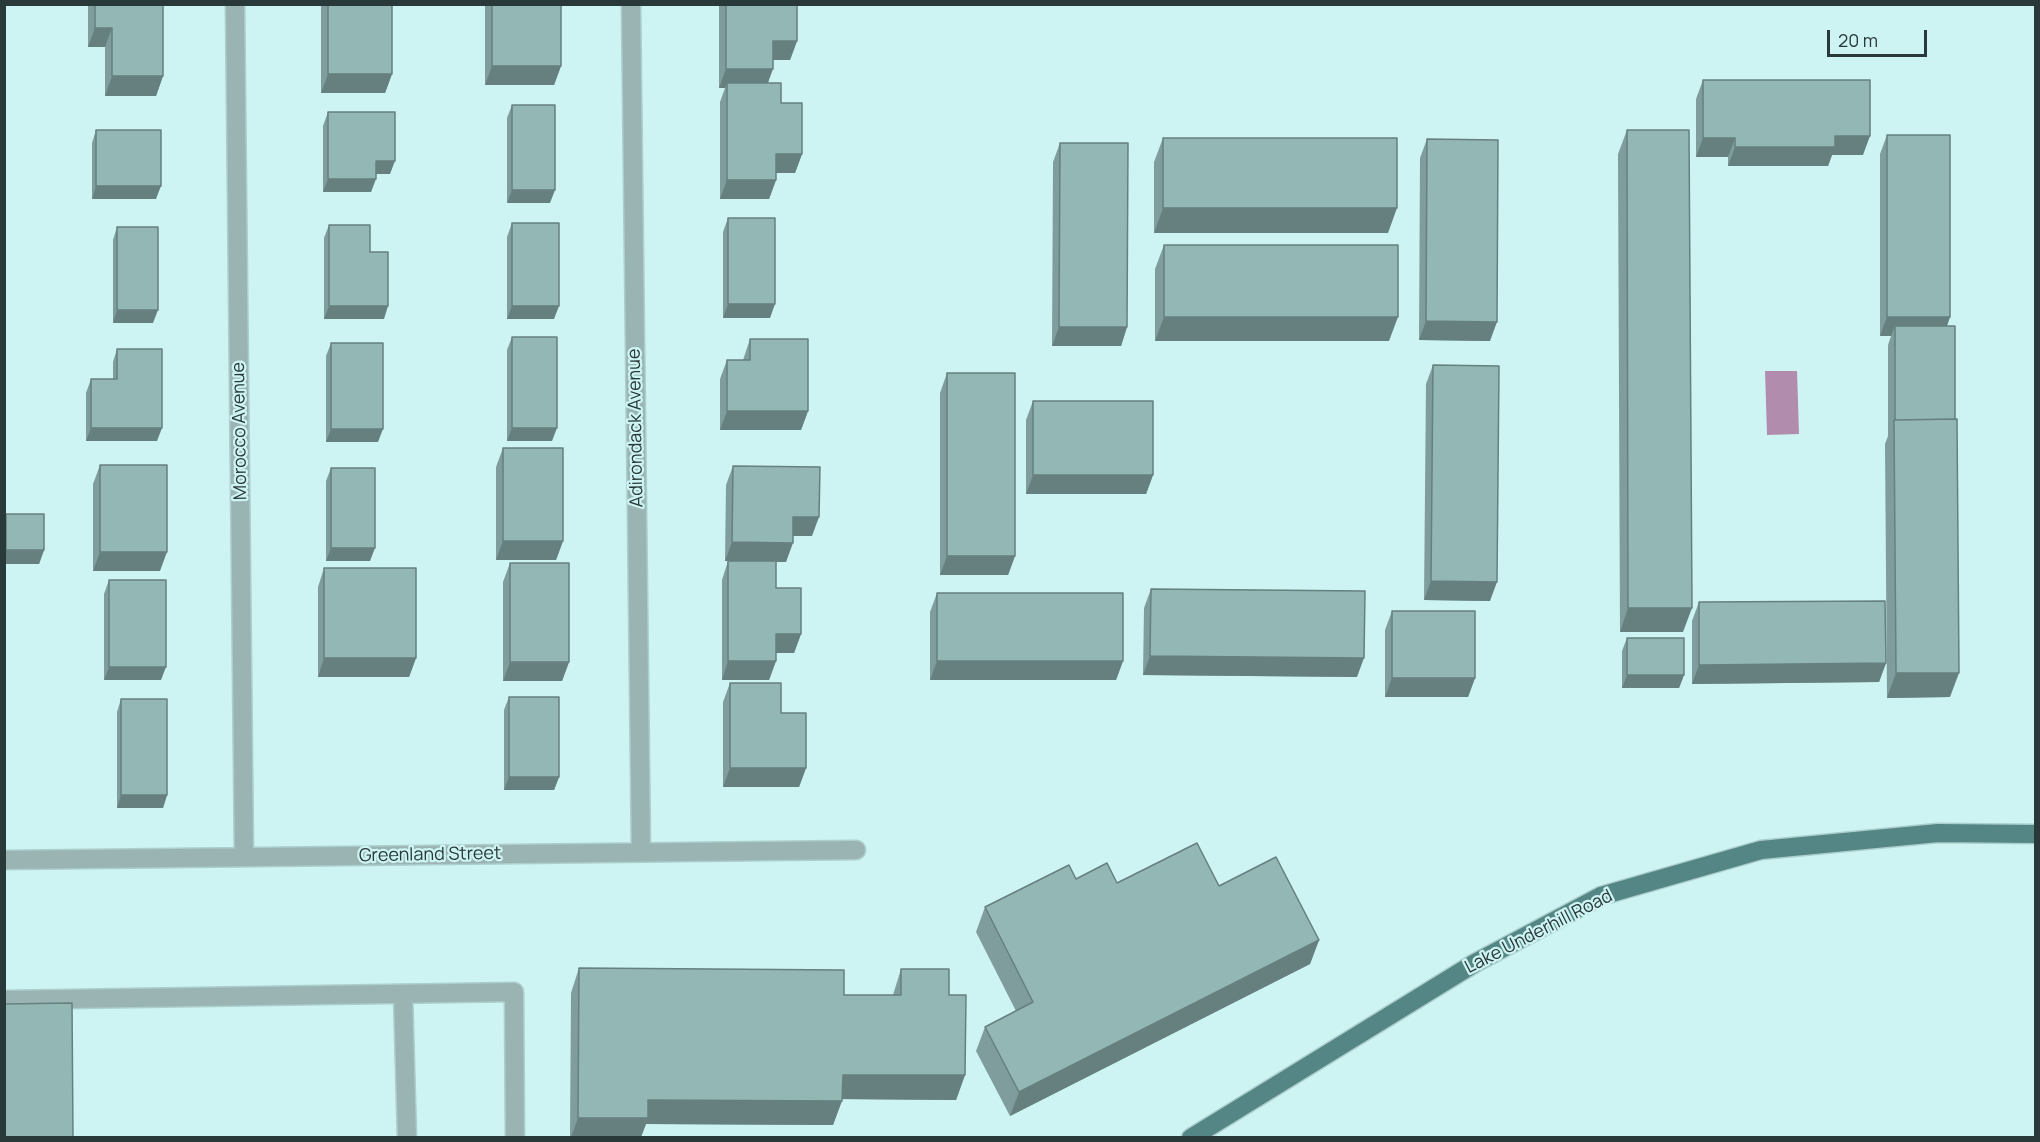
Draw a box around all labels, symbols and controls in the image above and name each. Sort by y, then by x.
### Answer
scale bar [1830,18,1930,56]
text: 20 m [1838,28,1878,52]
street label: Adirondack Avenue [624,349,648,507]
street label: Morocco Avenue [228,362,252,500]
street label: Greenland Street [359,843,501,867]
street label: Lake Underhill Road [1462,885,1616,979]

